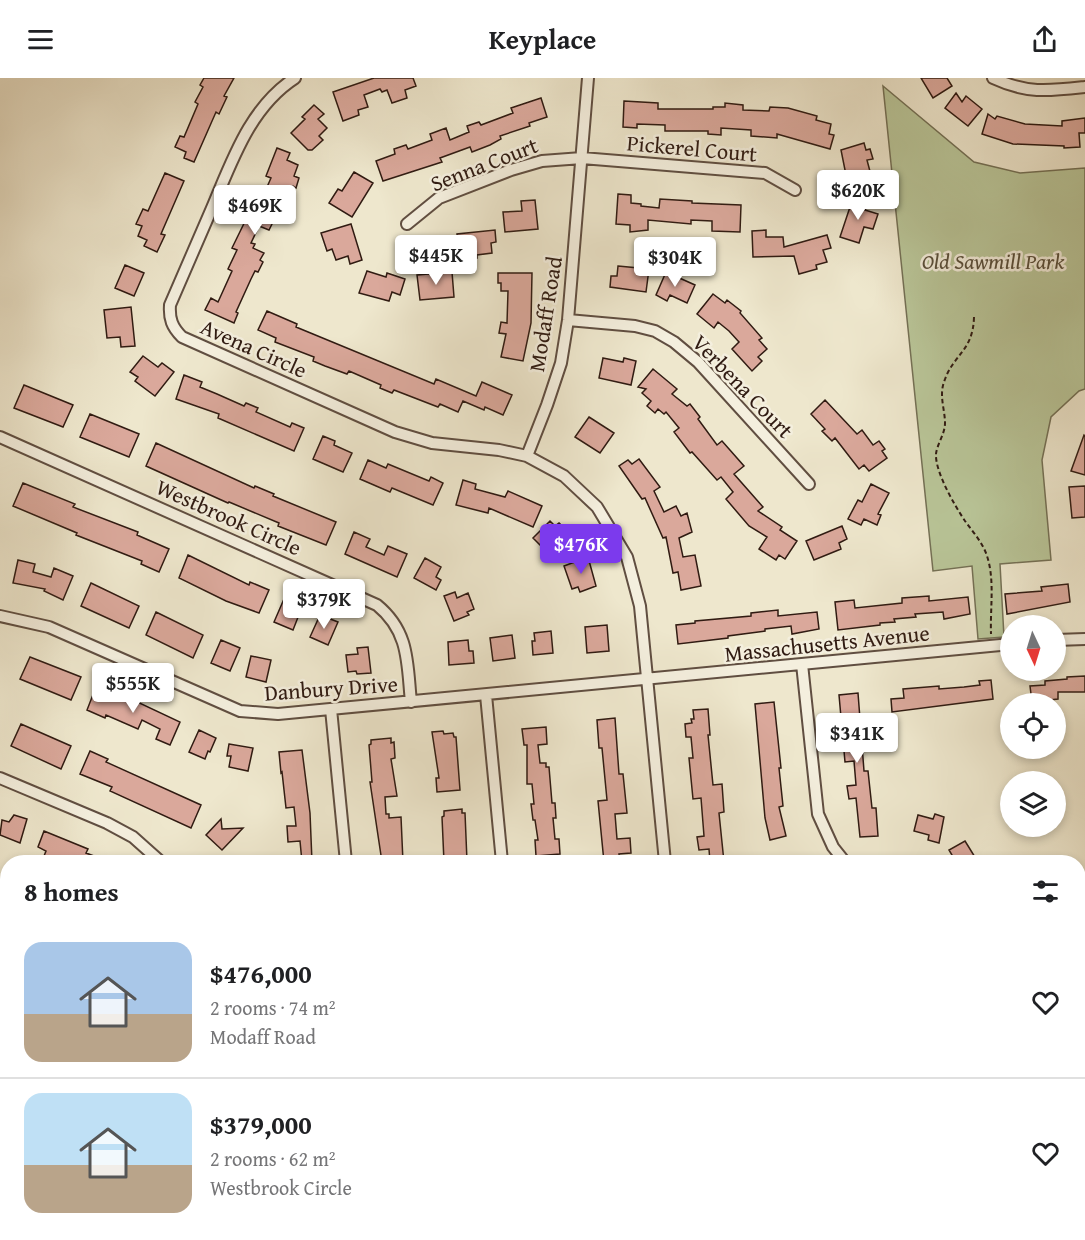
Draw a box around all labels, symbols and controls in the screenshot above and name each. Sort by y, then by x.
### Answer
text: Keyplace [489,19,596,59]
icon: menu [24,23,57,56]
icon: share [1028,23,1061,56]
street label: Pickerel Court [626,126,759,170]
street label: Senna Court [426,129,543,199]
pin: $620K [816,170,900,221]
text: $620K [831,175,885,204]
pin: $469K [213,185,297,236]
text: $469K [228,190,282,219]
pin: $445K [394,235,478,286]
pin: $304K [633,237,717,288]
text: $445K [409,240,463,269]
text: $304K [648,242,702,271]
park label: Old Sawmill Park [922,245,1065,277]
street label: Modaff Road [520,254,570,374]
street label: Avena Circle [196,310,312,386]
street label: Verbena Court [685,327,801,445]
street label: Westbrook Circle [151,471,307,563]
pin: $476K [539,524,623,575]
text: $476K [554,529,608,558]
pin: $379K [282,579,366,630]
text: $379K [297,584,351,613]
north arrow [1000,615,1066,681]
map controls [1000,615,1066,837]
street label: Massachusetts Avenue [723,616,931,670]
pin: $555K [91,663,175,714]
street label: Danbury Drive [263,667,399,709]
text: $555K [106,668,160,697]
button: locate [1000,693,1066,759]
pin: $341K [815,713,899,764]
text: $341K [830,718,884,747]
button: layers [1000,771,1066,837]
text: 8 homes [24,872,119,911]
icon: filters [1029,875,1062,908]
text: $476,000 [210,954,312,993]
icon: home [72,966,144,1038]
icon: heart [1029,986,1062,1019]
text: 2 rooms · 74 m² [210,993,336,1022]
text: Modaff Road [210,1022,316,1051]
text: $379,000 [210,1105,312,1144]
icon: home [72,1117,144,1189]
icon: heart [1029,1137,1062,1170]
text: 2 rooms · 62 m² [210,1144,336,1173]
text: Westbrook Circle [210,1173,352,1202]

